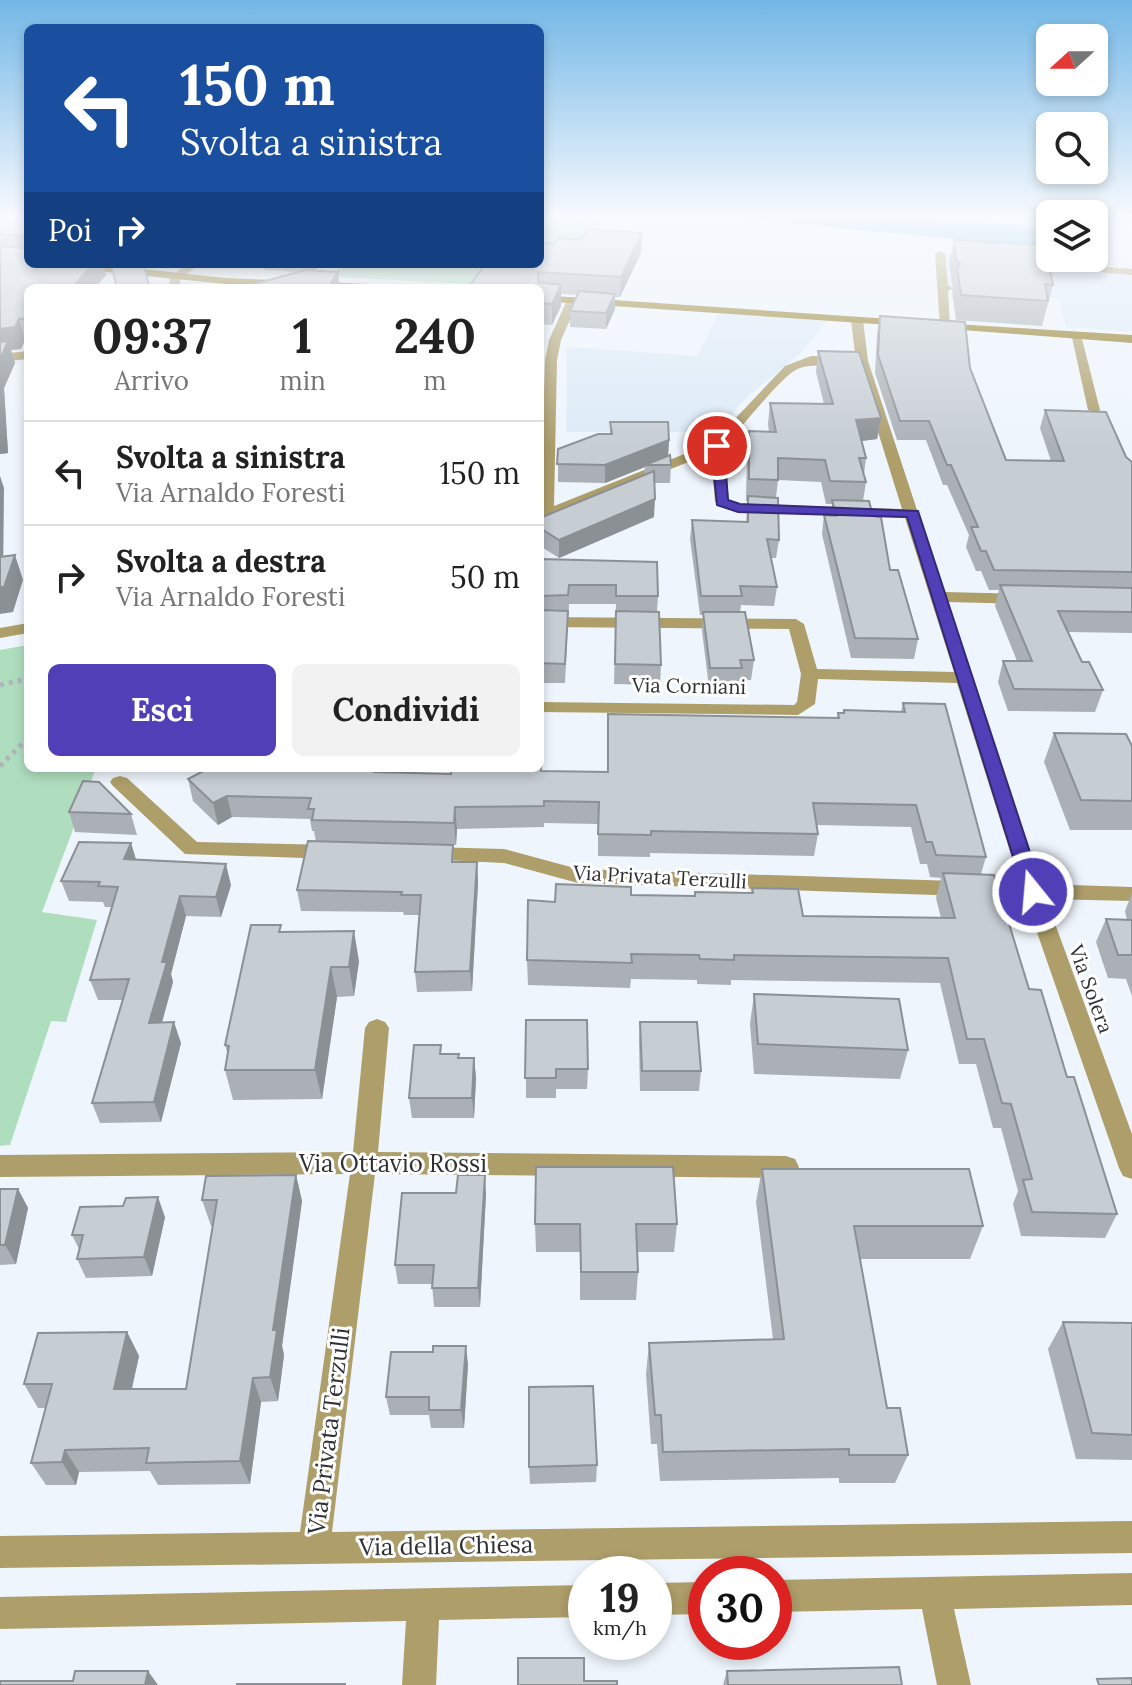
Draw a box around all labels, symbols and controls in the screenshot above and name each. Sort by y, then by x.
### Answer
north arrow [1036,24,1108,96]
map controls [1036,24,1108,272]
text: 150 m [180,49,335,120]
icon: left [48,56,152,160]
button: search [1036,112,1108,184]
text: Svolta a sinistra [180,119,442,165]
button: layers [1036,200,1108,272]
icon: right [108,208,152,252]
text: Poi [48,211,92,249]
text: 09:37 [92,305,212,366]
text: 1 [293,305,312,366]
text: 240 [394,305,476,366]
text: Arrivo [115,364,189,397]
text: min [279,364,326,397]
text: m [423,364,447,397]
pin [683,412,751,480]
icon: arrive [695,424,739,468]
text: Svolta a sinistra [116,438,345,476]
icon: left [48,451,92,495]
text: 150 m [439,454,520,492]
text: Via Arnaldo Foresti [116,476,345,509]
text: Svolta a destra [116,542,326,580]
icon: right [48,555,92,599]
text: 50 m [450,558,520,596]
text: Via Arnaldo Foresti [116,580,345,613]
button: Esci [48,664,276,756]
button: Condividi [292,664,520,756]
street label: Via Corniani [631,672,746,699]
position arrow [991,850,1075,934]
street label: Via Privata Terzulli [572,859,747,894]
street label: Via Solera [1064,940,1119,1036]
street label: Via Ottavio Rossi [298,1148,487,1179]
street label: Via Privata Terzulli [300,1326,357,1537]
street label: Via della Chiesa [358,1528,533,1563]
speed limit sign: 30 [688,1556,792,1660]
text: 19 [600,1572,640,1623]
text: km/h [593,1615,647,1640]

